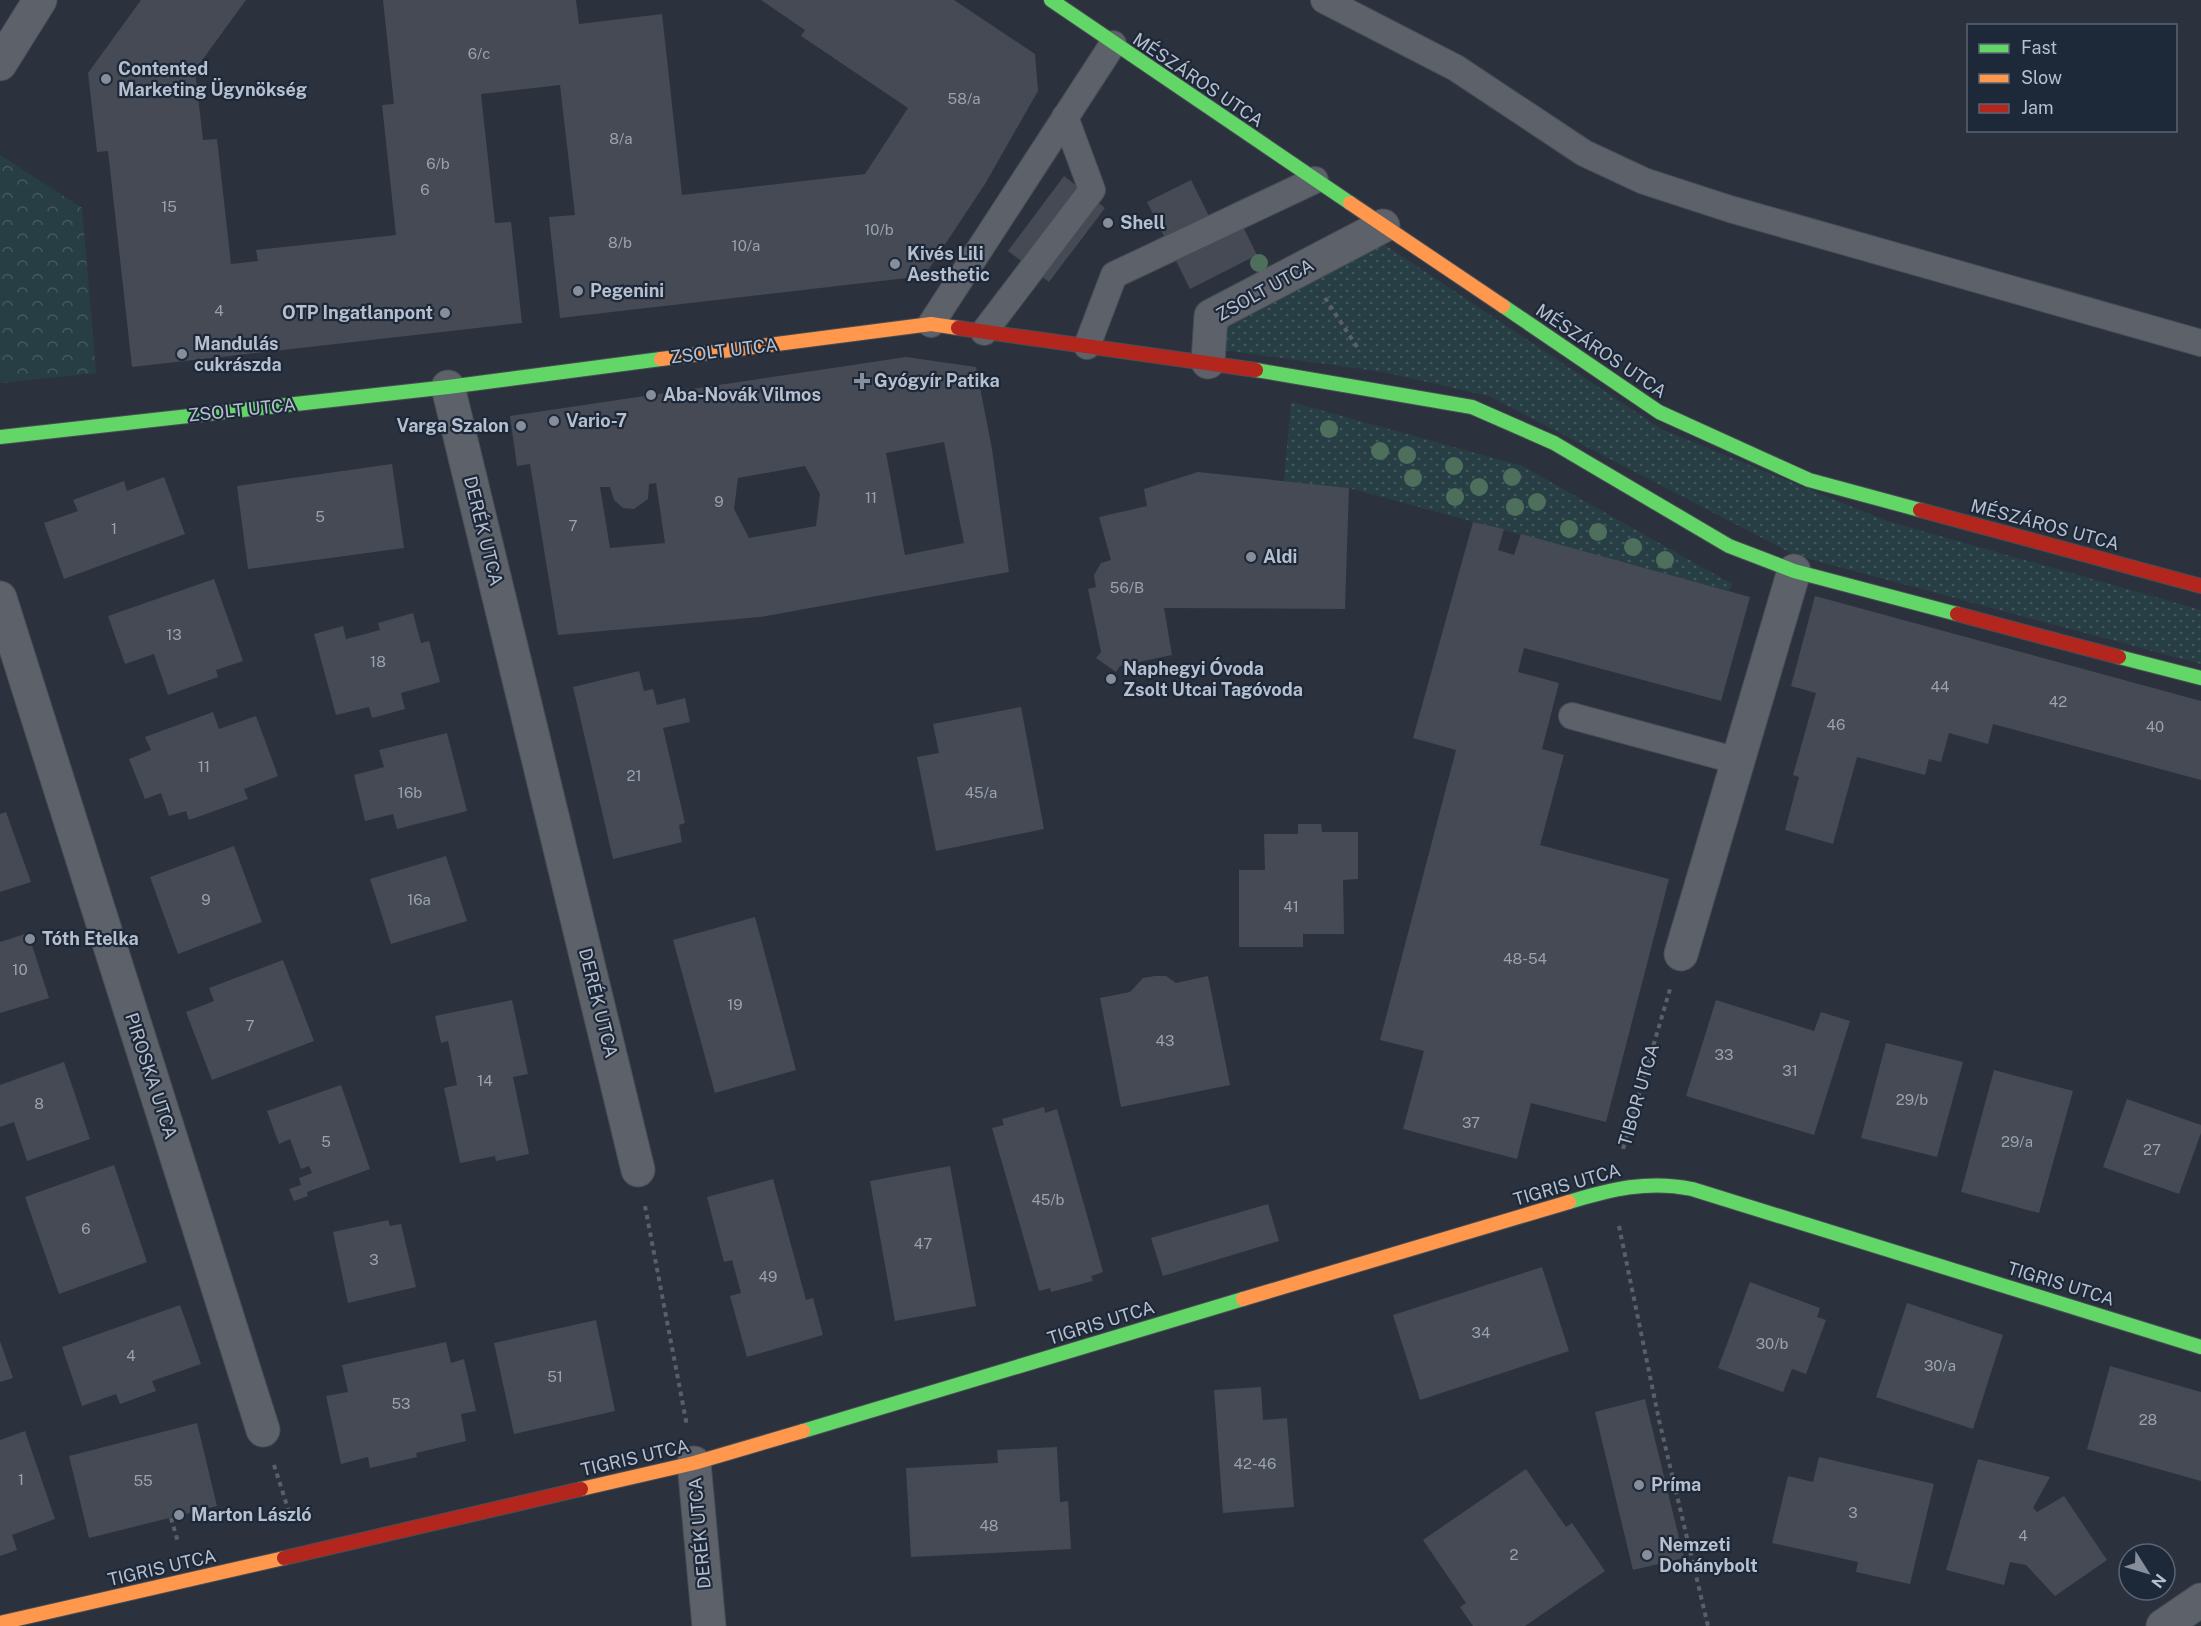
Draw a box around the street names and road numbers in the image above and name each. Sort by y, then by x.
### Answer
street label: MÉSZÁROS UTCA [1129,27,1268,131]
street label: ZSOLT UTCA [1212,254,1317,325]
street label: MÉSZÁROS UTCA [1532,298,1671,402]
street label: ZSOLT UTCA [669,333,779,368]
street label: ZSOLT UTCA [187,393,297,426]
street label: DERÉK UTCA [460,474,508,588]
street label: MÉSZÁROS UTCA [1968,494,2122,555]
street label: DERÉK UTCA [575,946,623,1060]
street label: PIROSKA UTCA [121,1010,182,1142]
street label: TIBOR UTCA [1614,1041,1663,1149]
street label: TIGRIS UTCA [1511,1159,1623,1210]
street label: TIGRIS UTCA [2005,1257,2117,1310]
street label: TIGRIS UTCA [1045,1296,1157,1349]
street label: TIGRIS UTCA [579,1435,691,1480]
street label: DERÉK UTCA [683,1476,715,1590]
street label: TIGRIS UTCA [106,1545,218,1590]

